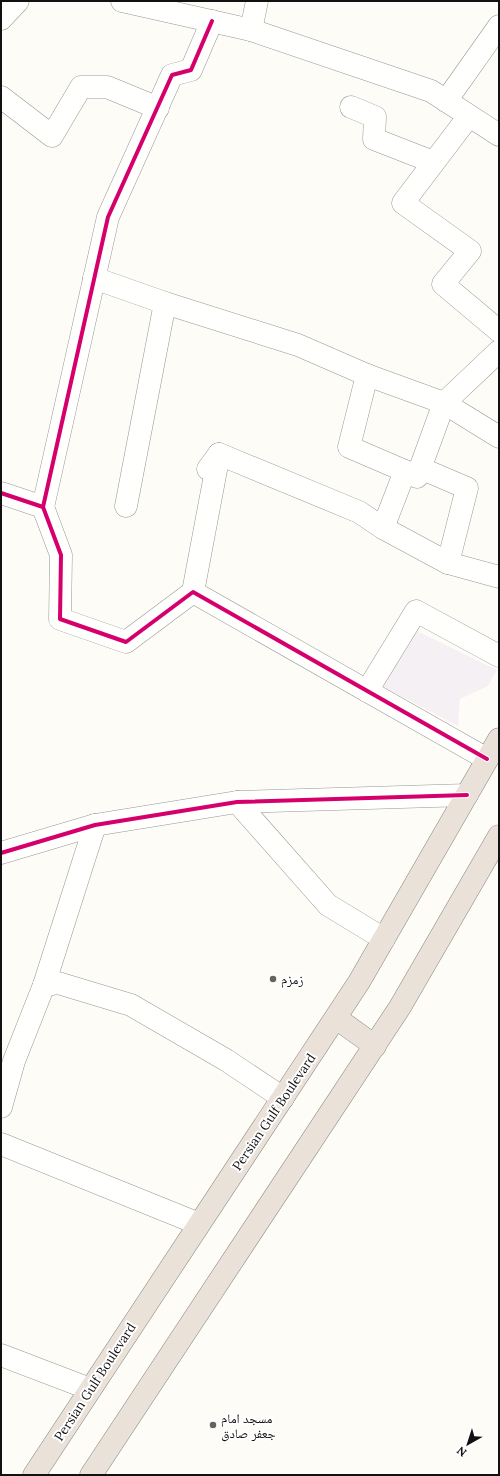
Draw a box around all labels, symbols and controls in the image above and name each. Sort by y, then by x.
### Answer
place label: زمزم [281,971,304,988]
marker: زمزم [268,974,278,984]
street label: Persian Gulf Boulevard [228,1050,320,1174]
street label: Persian Gulf Boulevard [50,1320,140,1444]
place label: مسجد امام جعفر صادق [221,1410,276,1442]
marker: مسجد امام جعفر صادق [208,1420,218,1430]
north arrow [448,1424,488,1464]
text: N [454,1443,469,1460]

